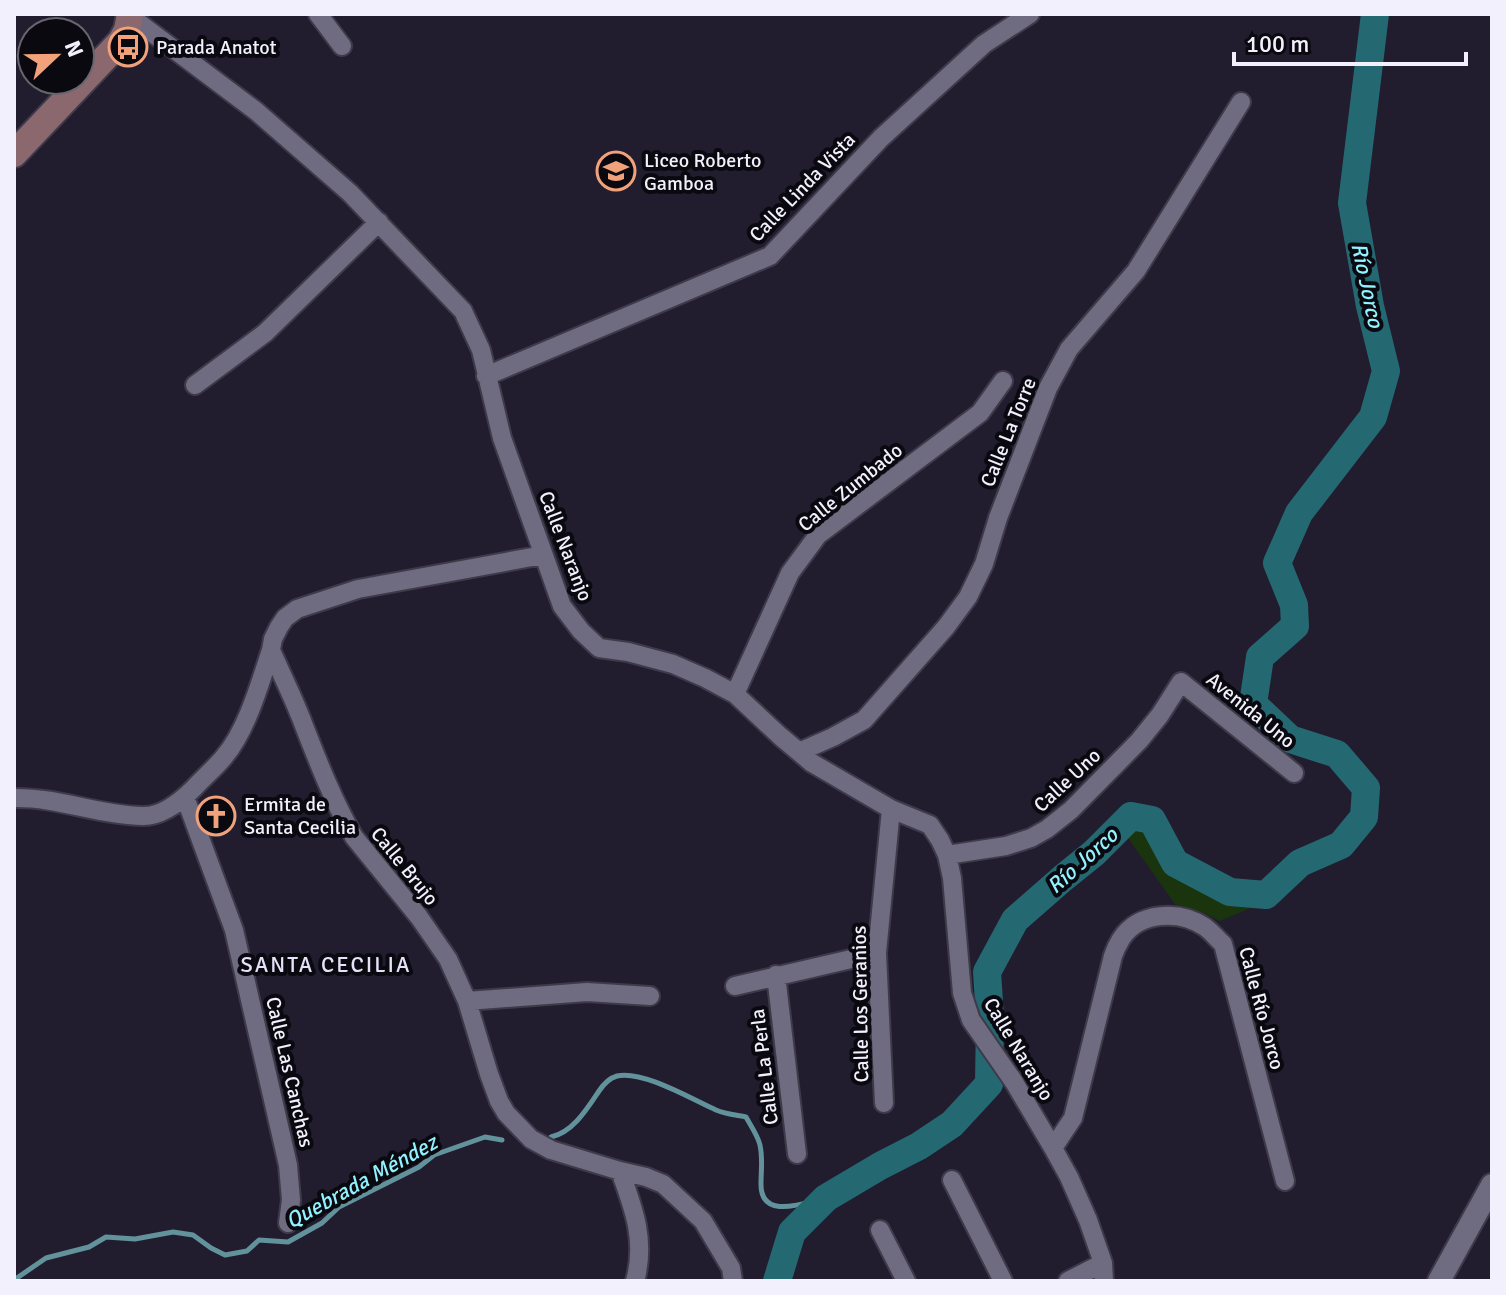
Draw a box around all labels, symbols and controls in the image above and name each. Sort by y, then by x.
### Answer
north arrow [16,16,96,96]
scale bar [1234,16,1466,66]
bus stop icon: Parada Anatot [107,26,149,68]
text: 100 m [1246,29,1309,59]
place label: Parada Anatot [156,35,277,60]
text: N [59,37,89,61]
street label: Calle Linda Vista [744,128,861,247]
place label: Liceo Roberto Gamboa [644,148,761,196]
school or university icon: Liceo Roberto Gamboa [595,150,637,192]
water label: Río Jorco [1345,240,1390,332]
street label: Calle La Torre [975,374,1042,490]
street label: Calle Zumbado [793,438,908,537]
street label: Calle Naranjo [533,488,598,605]
street label: Avenida Uno [1201,667,1300,754]
street label: Calle Uno [1029,743,1106,818]
place label: Ermita de Santa Cecilia [244,792,356,840]
church icon: Ermita de Santa Cecilia [195,795,237,837]
water label: Río Jorco [1041,820,1125,899]
street label: Calle Brujo [365,822,444,911]
street label: Calle Los Geranios [847,925,874,1083]
street label: Calle Río Jorco [1233,944,1290,1072]
district label: SANTA CECILIA [241,951,411,978]
street label: Calle Naranjo [978,993,1059,1105]
street label: Calle Las Canchas [260,994,319,1150]
street label: Calle La Perla [745,1007,784,1126]
water label: Quebrada Méndez [281,1128,444,1234]

